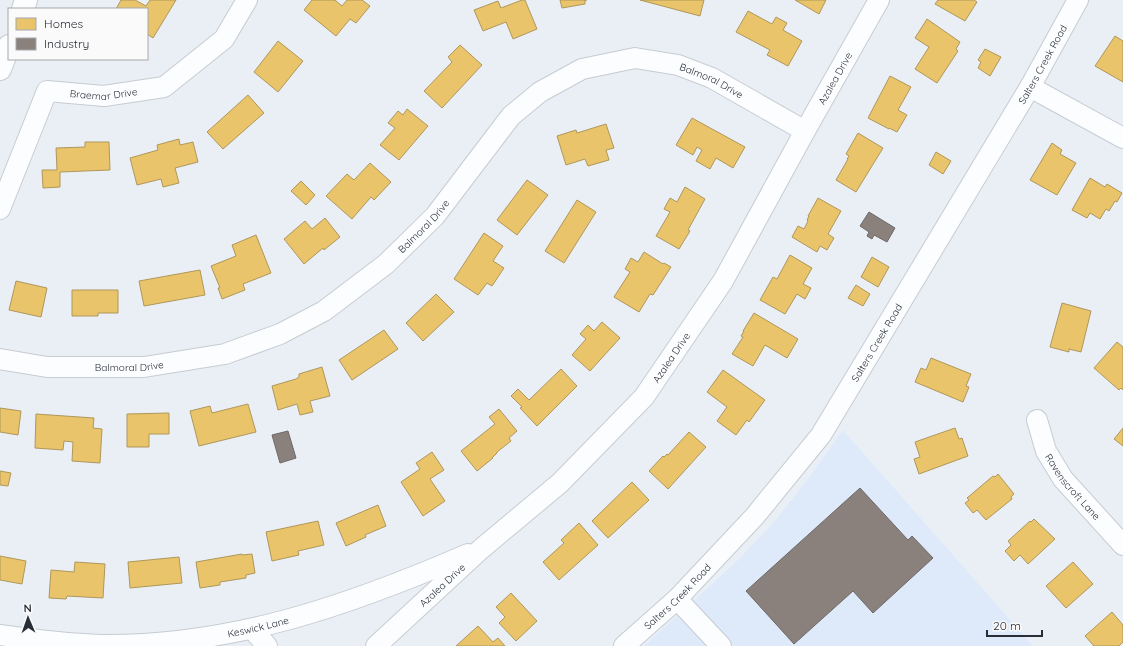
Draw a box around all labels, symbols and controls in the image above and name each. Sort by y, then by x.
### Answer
legend [8,8,148,60]
text: Homes [44,16,84,31]
street label: Salters Creek Road [1015,22,1070,106]
text: Industry [44,36,89,51]
street label: Azalea Drive [815,49,855,107]
street label: Balmoral Drive [678,60,746,101]
street label: Braemar Drive [69,85,139,103]
street label: Balmoral Drive [395,196,452,255]
street label: Salters Creek Road [848,301,905,384]
street label: Azalea Drive [649,329,693,385]
street label: Balmoral Drive [95,357,165,374]
street label: Ravenscroft Lane [1042,451,1104,523]
street label: Azalea Drive [416,560,468,609]
street label: Salters Creek Road [641,561,714,632]
north arrow [8,598,48,638]
text: N [23,601,32,615]
scale bar [987,612,1042,638]
street label: Keswick Lane [226,613,290,640]
text: 20 m [993,618,1021,633]

